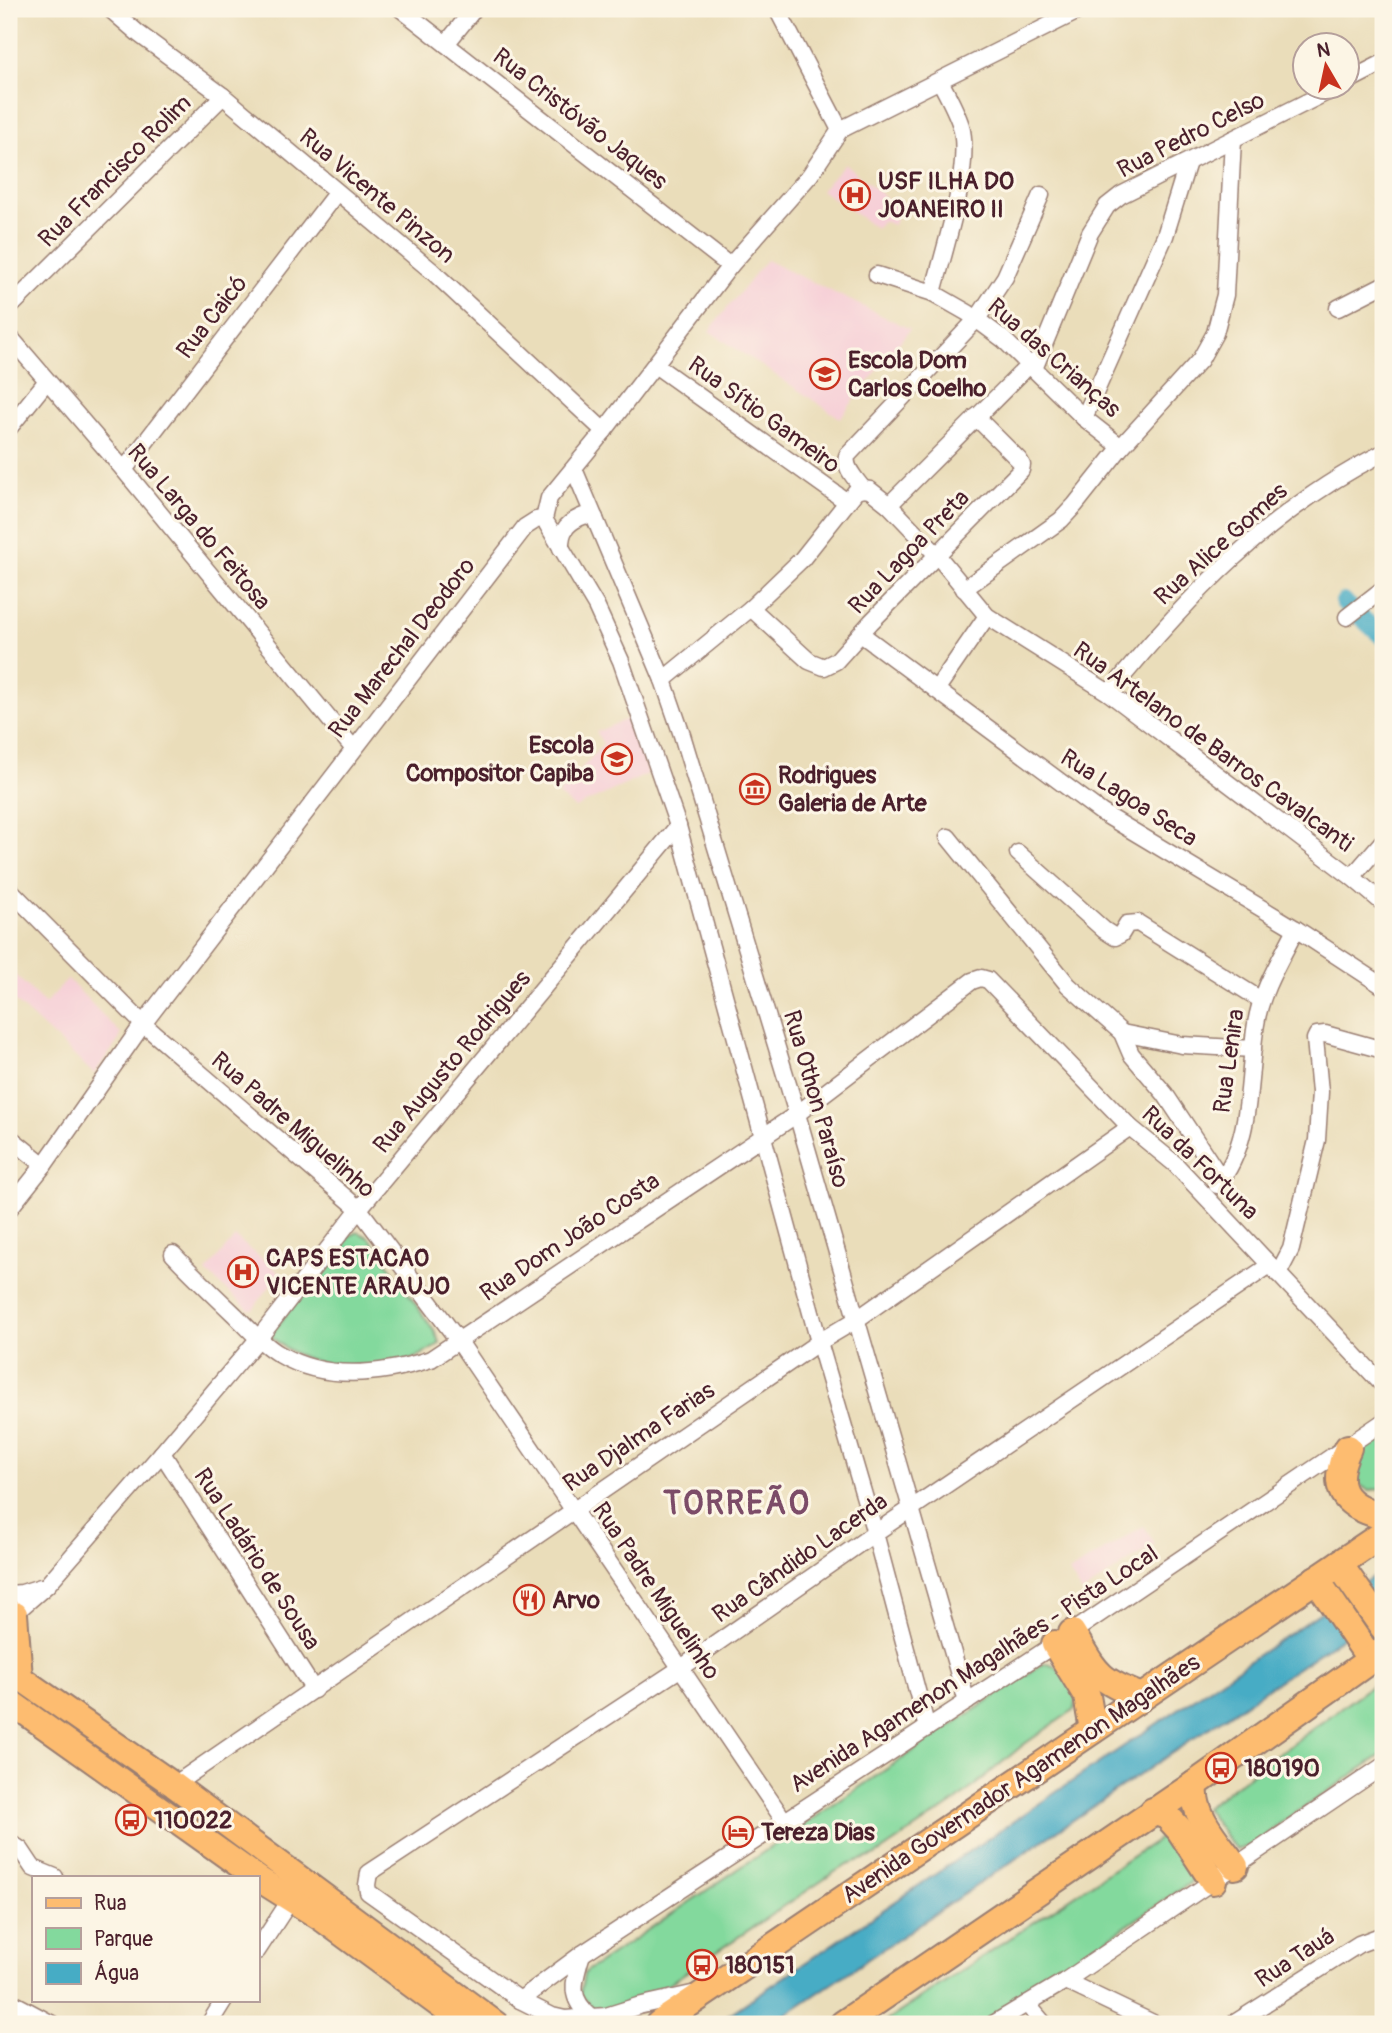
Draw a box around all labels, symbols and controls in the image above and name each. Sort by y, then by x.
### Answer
north arrow [1290,32,1360,102]
text: N [1315,37,1332,63]
street label: Rua Cristóvão Jaques [487,42,673,196]
street label: Rua Pedro Celso [1113,85,1270,185]
street label: Rua Francisco Rolim [32,88,198,254]
street label: Rua Vicente Pinzon [293,122,461,270]
place label: USF ILHA DO JOANEIRO II [878,167,1014,224]
hospital icon: USF ILHA DO JOANEIRO II [838,178,872,212]
street label: Rua Caicó [170,269,254,365]
street label: Rua das Crianças [981,292,1127,424]
place label: Escola Dom Carlos Coelho [848,346,987,403]
street label: Rua Sítio Gameiro [682,350,846,480]
school or university icon: Escola Dom Carlos Coelho [808,357,842,391]
street label: Rua Larga do Feitosa [121,438,277,616]
street label: Rua Alice Gomes [1148,476,1294,611]
street label: Rua Lagoa Preta [842,484,976,620]
street label: Rua Marechal Deodoro [322,552,482,744]
street label: Rua Artelano de Barros Cavalcanti [1067,636,1359,858]
place label: Escola Compositor Capiba [406,731,594,788]
school or university icon: Escola Compositor Capiba [600,742,634,776]
street label: Rua Lagoa Seca [1055,743,1203,853]
place label: Rodrigues Galeria de Arte [778,761,928,818]
museum icon: Rodrigues Galeria de Arte [738,772,772,806]
street label: Rua Augusto Rodrigues [367,964,537,1159]
street label: Rua Othon Paraíso [777,1007,855,1191]
street label: Rua Lenira [1207,1007,1251,1115]
street label: Rua Padre Miguelinho [205,1046,381,1204]
street label: Rua da Fortuna [1135,1100,1265,1226]
street label: Rua Dom João Costa [475,1166,665,1308]
place label: CAPS ESTACAO VICENTE ARAUJO [266,1244,450,1301]
hospital icon: CAPS ESTACAO VICENTE ARAUJO [226,1255,260,1289]
street label: Rua Djalma Farias [558,1376,720,1498]
street label: Rua Ladário de Sousa [187,1463,327,1655]
district label: TORREÃO [662,1484,811,1524]
street label: Rua Cândido Lacerda [707,1487,893,1629]
street label: Rua Padre Miguelinho [586,1497,726,1685]
street label: Avenida Agamenon Magalhães - Pista Local [784,1539,1164,1799]
restaurant icon: Arvo [512,1583,546,1617]
place label: Arvo [552,1586,600,1615]
street label: Avenida Governador Agamenon Magalhães [837,1648,1206,1910]
bus stop icon: 180190 [1204,1751,1238,1785]
place label: 180190 [1244,1754,1320,1783]
bus stop icon: 110022 [114,1803,148,1837]
place label: 110022 [154,1806,232,1835]
hotel icon: Tereza Dias [721,1815,755,1849]
place label: Tereza Dias [760,1818,875,1847]
legend [32,1876,259,2002]
text: Rua [94,1890,127,1917]
street label: Rua Tauá [1250,1922,1340,1994]
text: Parque [94,1926,153,1953]
bus stop icon: 180151 [685,1948,719,1982]
place label: 180151 [725,1951,795,1980]
text: Água [94,1960,139,1987]

